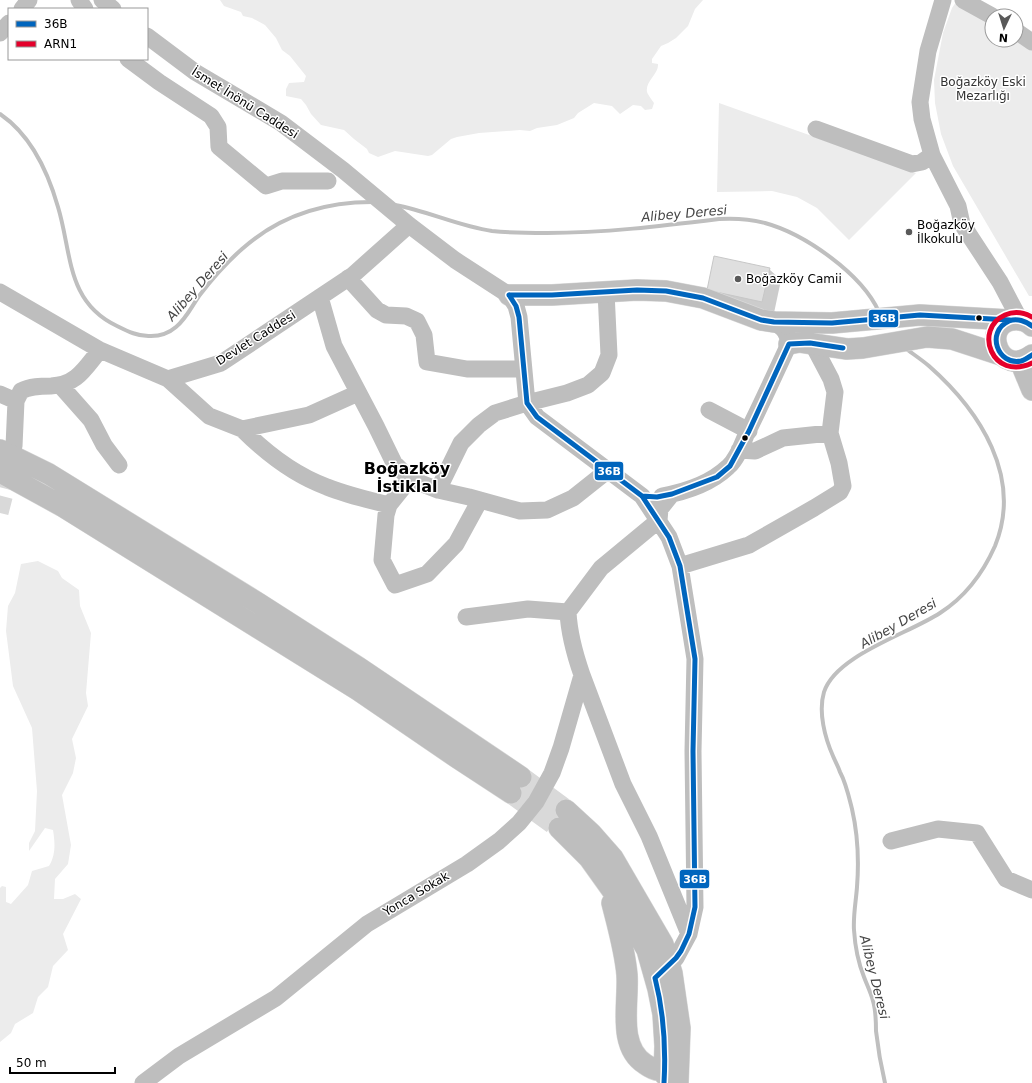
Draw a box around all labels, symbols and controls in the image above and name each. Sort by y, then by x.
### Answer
legend [8,8,148,60]
north arrow [984,8,1024,48]
text: 36B [44,17,68,31]
text: N [998,31,1008,44]
text: ARN1 [44,37,77,51]
street label: İsmet İnönü Caddesi [189,64,301,141]
park label: Boğazköy Eski Mezarlığı [940,75,1026,103]
water label: Alibey Deresi [640,202,728,225]
place label: Boğazköy İlkokulu [917,218,975,246]
marker: Boğazköy İlkokulu [904,227,914,237]
water label: Alibey Deresi [163,249,231,324]
place label: Boğazköy Camii [746,272,842,286]
marker: Boğazköy Camii [733,274,743,284]
street label: Devlet Caddesi [214,308,298,368]
line badge: 36B [868,309,899,328]
text: 36B [872,312,896,325]
unlabelled marker [974,313,984,323]
unlabelled marker [740,433,750,443]
district label: Boğazköy İstiklal [364,459,451,496]
line badge: 36B [594,461,624,481]
text: 36B [597,465,621,478]
water label: Alibey Deresi [856,595,940,652]
street label: Yonca Sokak [380,869,452,920]
line badge: 36B [679,869,710,889]
text: 36B [683,873,707,886]
water label: Alibey Deresi [857,933,892,1021]
scale bar [10,1049,115,1075]
text: 50 m [16,1056,47,1070]

